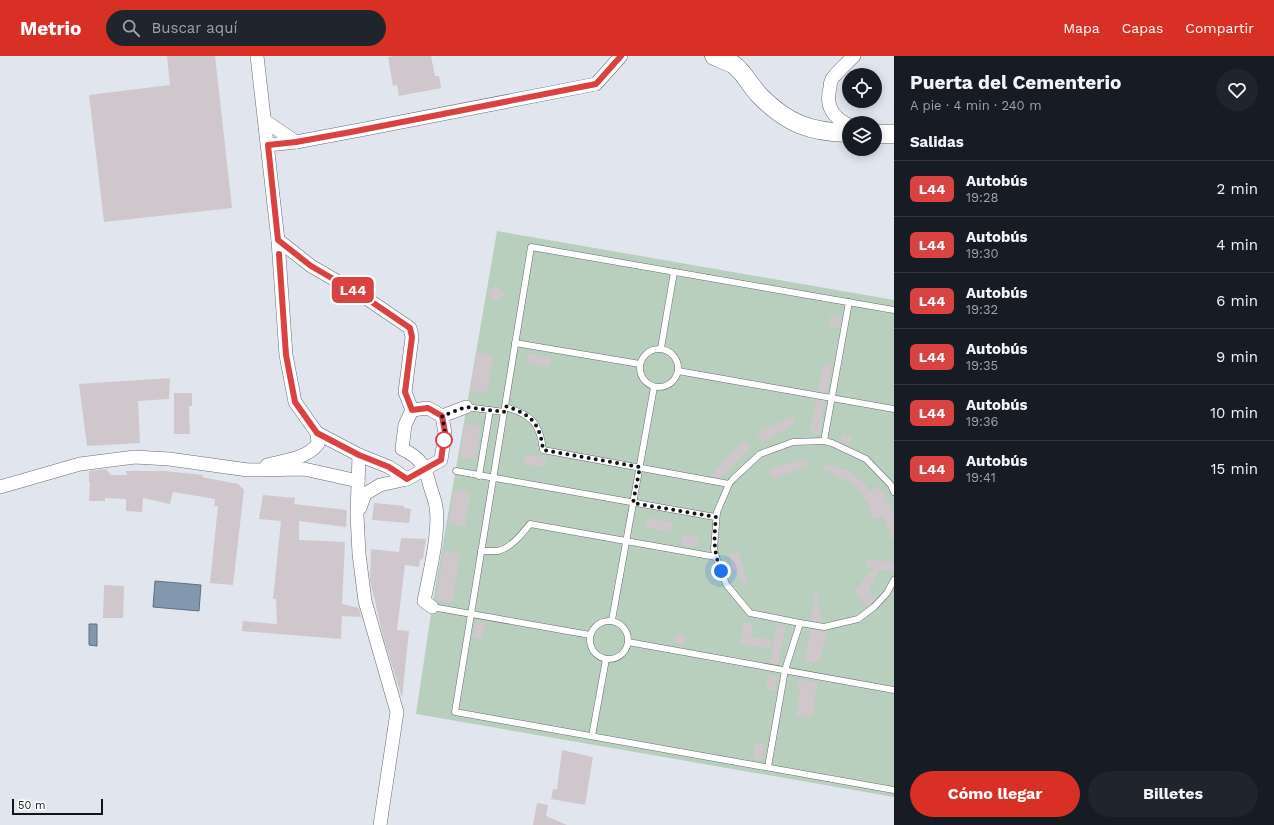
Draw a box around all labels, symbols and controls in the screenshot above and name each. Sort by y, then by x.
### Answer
search box [106,10,386,46]
text: Metrio [20,17,82,40]
icon: search [120,17,142,39]
text: Buscar aquí [152,19,237,37]
text: Mapa [1063,20,1100,36]
text: Capas [1122,20,1163,36]
text: Compartir [1185,20,1254,36]
map controls [842,68,882,156]
button: locate [842,68,882,108]
button: heart [1216,69,1258,111]
text: Puerta del Cementerio [910,71,1121,94]
text: A pie · 4 min · 240 m [910,98,1042,113]
button: layers [842,116,882,156]
text: Salidas [910,133,964,151]
text: Autobús [966,172,1028,190]
text: 2 min [1217,180,1258,198]
text: L44 [919,181,945,197]
text: 19:28 [966,190,999,205]
text: Autobús [966,228,1028,246]
text: 4 min [1216,236,1258,254]
text: L44 [919,237,945,253]
text: 19:30 [966,246,999,261]
line badge: L44 [330,277,376,303]
text: L44 [340,282,366,298]
text: Autobús [966,284,1028,302]
text: 6 min [1216,292,1258,310]
text: L44 [919,293,945,309]
text: 19:32 [966,302,998,317]
text: Autobús [966,340,1028,358]
text: 9 min [1216,348,1258,366]
text: L44 [919,349,945,365]
text: 19:35 [966,358,998,373]
text: Autobús [966,396,1028,414]
text: 10 min [1210,404,1258,422]
text: L44 [919,405,945,421]
text: 19:36 [966,414,998,429]
unlabelled marker [435,431,453,449]
text: Autobús [966,452,1028,470]
text: 15 min [1211,460,1258,478]
text: L44 [919,461,945,477]
text: 19:41 [966,470,996,485]
your location [711,561,731,581]
button: Cómo llegar [910,771,1080,817]
button: Billetes [1088,771,1258,817]
scale bar [12,797,103,816]
text: 50 m [18,799,45,812]

